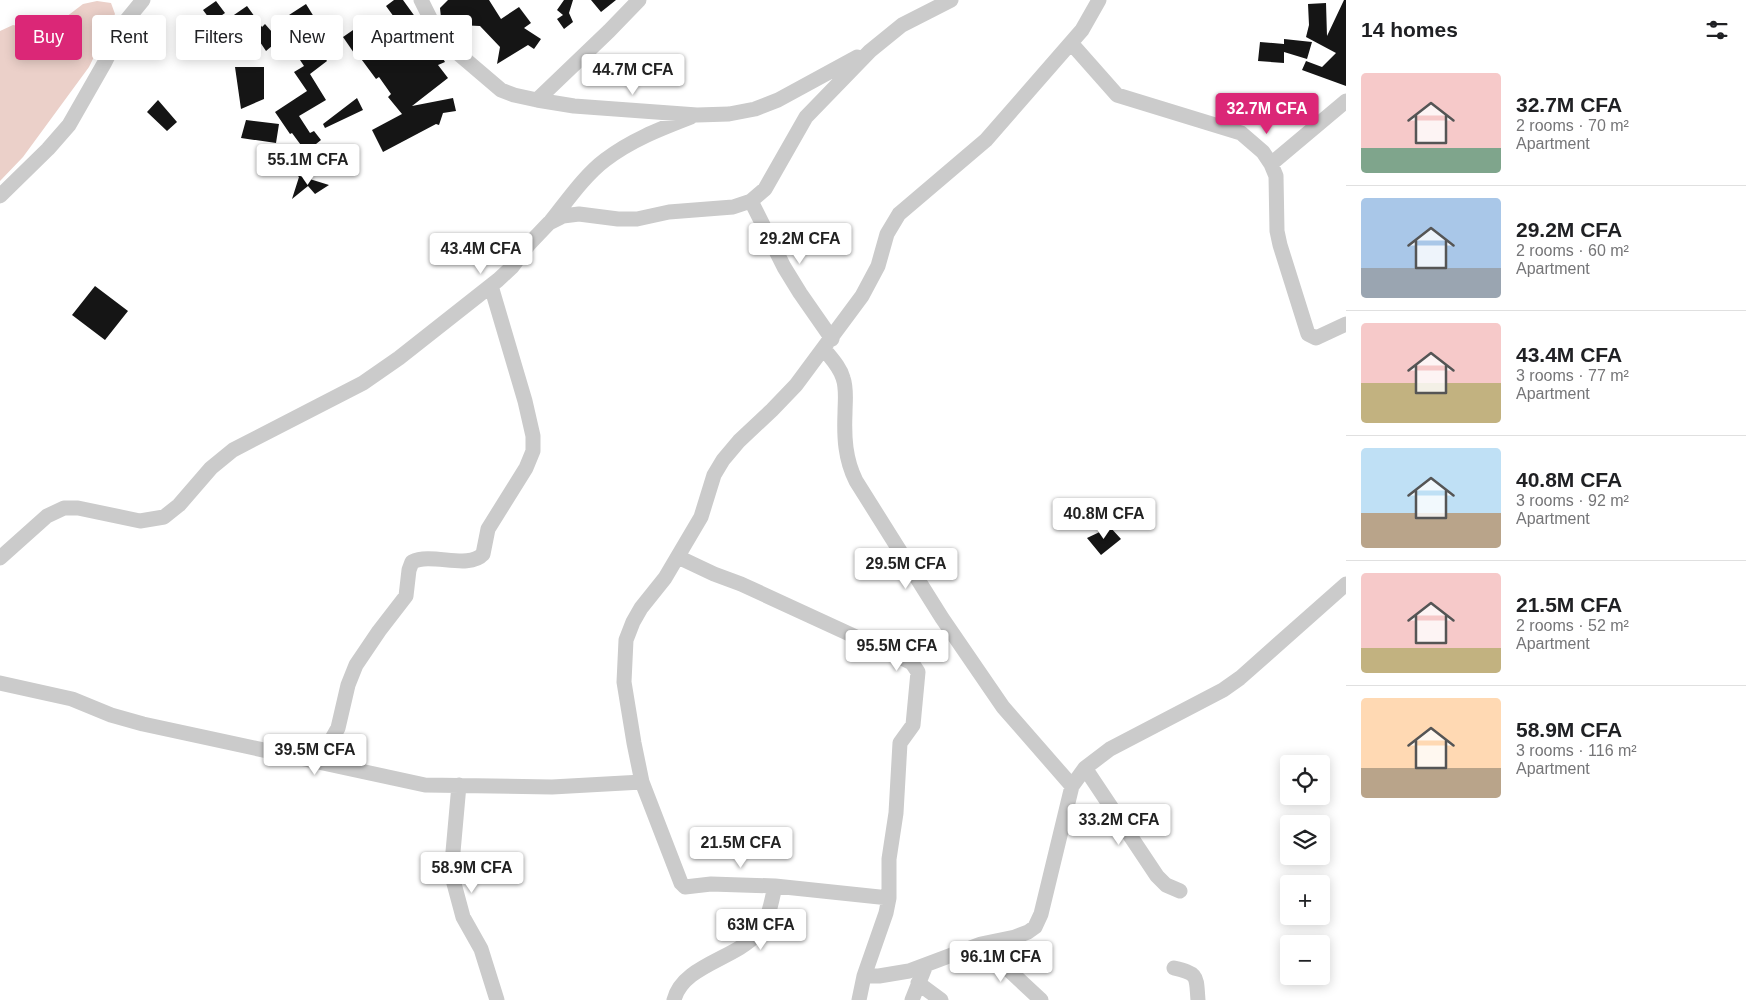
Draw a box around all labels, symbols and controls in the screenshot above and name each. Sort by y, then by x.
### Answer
chip: Buy [15,15,82,60]
chip: Rent [92,15,166,60]
chip: Filters [176,15,261,60]
chip: New [271,15,343,60]
chip: Apartment [353,15,472,60]
icon: filters [1703,16,1731,44]
text: 14 homes [1361,18,1458,41]
pin: 44.7M CFA [576,54,690,96]
text: 44.7M CFA [593,61,673,78]
pin: 32.7M CFA [1210,92,1324,135]
icon: home [1401,93,1461,153]
text: 32.7M CFA [1516,93,1622,116]
text: 32.7M CFA [1227,100,1307,117]
text: 2 rooms · 70 m² [1516,117,1629,134]
text: Apartment [1516,135,1590,152]
pin: 55.1M CFA [251,144,365,186]
text: 55.1M CFA [268,151,348,168]
icon: home [1401,218,1461,278]
text: 29.2M CFA [1516,218,1622,241]
pin: 29.2M CFA [743,222,857,265]
text: 29.2M CFA [760,230,840,247]
pin: 43.4M CFA [424,232,538,275]
text: 43.4M CFA [441,240,521,257]
text: 2 rooms · 60 m² [1516,242,1629,259]
text: Apartment [1516,260,1590,277]
icon: home [1401,343,1461,403]
text: 43.4M CFA [1516,343,1622,366]
text: 3 rooms · 77 m² [1516,367,1629,384]
text: Apartment [1516,385,1590,402]
icon: home [1401,468,1461,528]
text: 40.8M CFA [1516,468,1622,491]
text: 3 rooms · 92 m² [1516,492,1629,509]
pin: 40.8M CFA [1047,498,1161,540]
text: 40.8M CFA [1064,505,1144,522]
text: Apartment [1516,510,1590,527]
pin: 29.5M CFA [849,548,963,590]
text: 29.5M CFA [866,555,946,572]
icon: home [1401,593,1461,653]
text: 21.5M CFA [1516,593,1622,616]
text: 2 rooms · 52 m² [1516,617,1629,634]
pin: 95.5M CFA [840,630,954,672]
text: Apartment [1516,635,1590,652]
text: 95.5M CFA [857,637,937,654]
icon: home [1401,718,1461,778]
text: 58.9M CFA [1516,718,1622,741]
pin: 39.5M CFA [258,734,372,776]
text: 39.5M CFA [275,741,355,758]
text: 3 rooms · 116 m² [1516,742,1637,759]
map controls [1280,755,1330,985]
button: locate [1280,755,1330,805]
text: Apartment [1516,760,1590,777]
pin: 33.2M CFA [1062,804,1176,846]
text: 33.2M CFA [1079,811,1159,828]
button: layers [1280,815,1330,865]
pin: 21.5M CFA [684,826,798,869]
text: 21.5M CFA [701,834,781,851]
pin: 58.9M CFA [415,852,529,894]
text: 58.9M CFA [432,859,512,876]
button: + [1280,875,1330,925]
pin: 63M CFA [715,908,807,951]
text: 63M CFA [727,916,795,933]
button: − [1280,935,1330,985]
pin: 96.1M CFA [944,940,1058,983]
text: 96.1M CFA [961,948,1041,965]

